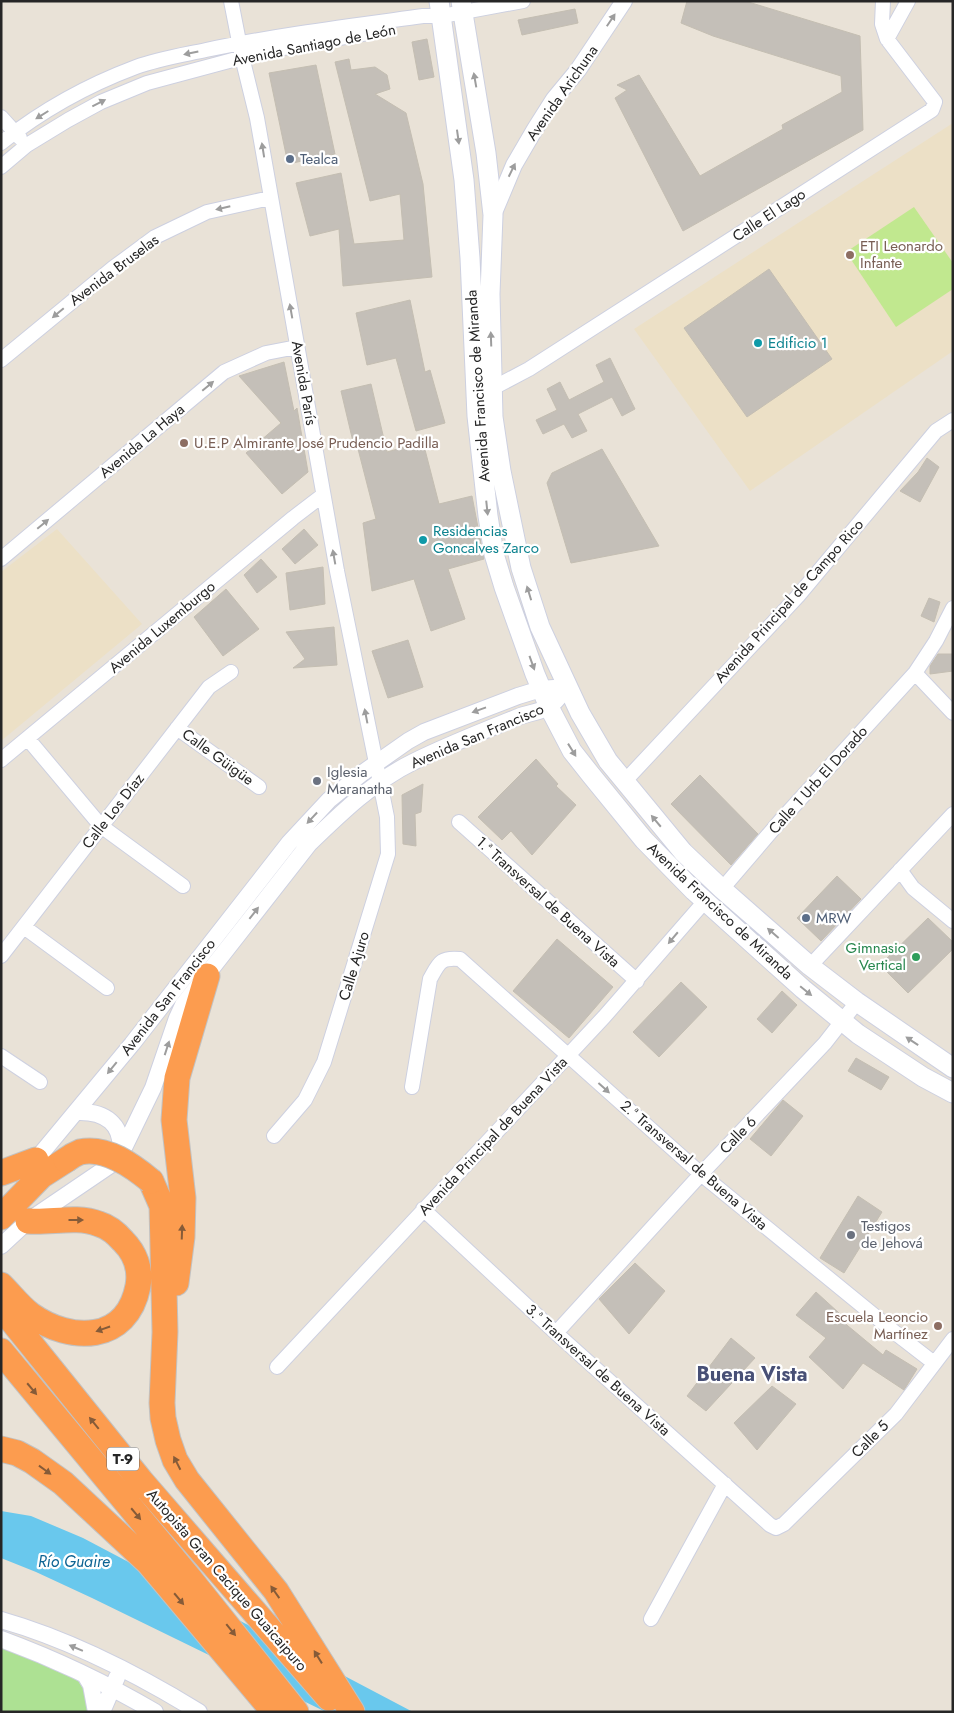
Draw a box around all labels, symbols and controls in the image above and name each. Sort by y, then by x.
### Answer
one-way arrow [607,14,616,27]
street label: Avenida Santiago de León [230,18,398,72]
street label: Avenida Arichuna [521,41,603,145]
one-way arrow [184,49,199,57]
one-way arrow [470,71,478,87]
one-way arrow [92,99,107,107]
one-way arrow [36,110,49,120]
one-way arrow [454,129,462,145]
one-way arrow [258,141,266,157]
place label: Tealca [300,148,338,170]
marker: Tealca [284,153,296,165]
one-way arrow [508,163,516,177]
street label: Calle El Lago [728,183,810,247]
one-way arrow [215,204,230,212]
street label: Avenida Bruselas [65,229,163,311]
place label: ETI Leonardo Infante [860,235,943,274]
marker: ETI Leonardo Infante [844,249,856,261]
street label: Avenida Francisco de Miranda [460,289,496,483]
one-way arrow [286,302,294,318]
one-way arrow [52,308,65,319]
one-way arrow [487,331,495,347]
place label: Edificio 1 [768,332,827,354]
marker: Edificio 1 [752,337,764,349]
street label: Avenida París [286,339,322,427]
one-way arrow [201,380,214,391]
street label: Avenida La Haya [95,399,189,483]
place label: U.E.P Almirante José Prudencio Padilla [194,432,439,454]
marker: U.E.P Almirante José Prudencio Padilla [178,437,190,449]
one-way arrow [483,500,491,516]
street label: Avenida Principal de Campo Rico [709,514,869,688]
one-way arrow [37,519,50,530]
place label: Residencias Goncalves Zarco [433,520,539,559]
marker: Residencias Goncalves Zarco [417,534,429,546]
one-way arrow [330,548,338,564]
street label: Avenida Luxemburgo [104,576,220,678]
one-way arrow [525,585,533,600]
one-way arrow [529,656,536,671]
street label: Avenida San Francisco [407,698,547,774]
one-way arrow [471,707,486,714]
one-way arrow [361,708,369,724]
street label: Calle 1 Urb El Dorado [763,721,873,839]
street label: Calle Güigüe [177,723,259,791]
one-way arrow [568,743,577,756]
place label: Iglesia Maranatha [327,761,393,800]
street label: Calle Los Díaz [77,769,150,853]
marker: Iglesia Maranatha [311,775,323,787]
one-way arrow [306,812,318,824]
one-way arrow [651,814,662,827]
street label: 1.ª Transversal de Buena Vista [471,831,625,973]
street label: Avenida Francisco de Miranda [642,837,798,985]
one-way arrow [249,907,260,920]
place label: MRW [816,907,852,929]
marker: MRW [800,912,812,924]
one-way arrow [767,928,780,939]
street label: Calle Ajuro [333,929,375,1003]
one-way arrow [668,932,679,945]
street label: Avenida San Francisco [115,934,221,1060]
place label: Gimnasio Vertical [846,937,906,976]
marker: Gimnasio Vertical [910,951,922,963]
one-way arrow [799,986,812,997]
one-way arrow [906,1036,919,1046]
one-way arrow [164,1040,172,1055]
street label: Avenida Principal de Buena Vista [413,1052,573,1220]
one-way arrow [107,1061,118,1074]
one-way arrow [598,1083,611,1094]
street label: 2.ª Transversal de Buena Vista [616,1095,772,1235]
street label: Calle 6 [714,1111,762,1159]
place label: Testigos de Jehová [861,1215,923,1254]
one-way arrow [68,1216,84,1224]
one-way arrow [178,1224,186,1240]
marker: Testigos de Jehová [845,1229,857,1241]
street label: 3.ª Transversal de Buena Vista [521,1299,675,1441]
place label: Escuela Leoncio Martínez [826,1306,928,1345]
marker: Escuela Leoncio Martínez [932,1320,944,1332]
one-way arrow [95,1325,110,1333]
district label: Buena Vista [697,1360,808,1389]
one-way arrow [27,1382,38,1395]
street label: Calle 5 [846,1415,894,1463]
one-way arrow [89,1417,100,1430]
road number: T-9 [107,1448,139,1470]
one-way arrow [173,1456,181,1470]
one-way arrow [38,1464,51,1475]
street label: Autopista Gran Cacique Guaicaipuro [142,1484,312,1676]
one-way arrow [130,1508,141,1520]
water label: Río Guaire [38,1550,110,1573]
one-way arrow [270,1586,281,1599]
one-way arrow [173,1593,184,1605]
one-way arrow [225,1624,236,1637]
one-way arrow [69,1644,84,1652]
one-way arrow [313,1651,322,1664]

